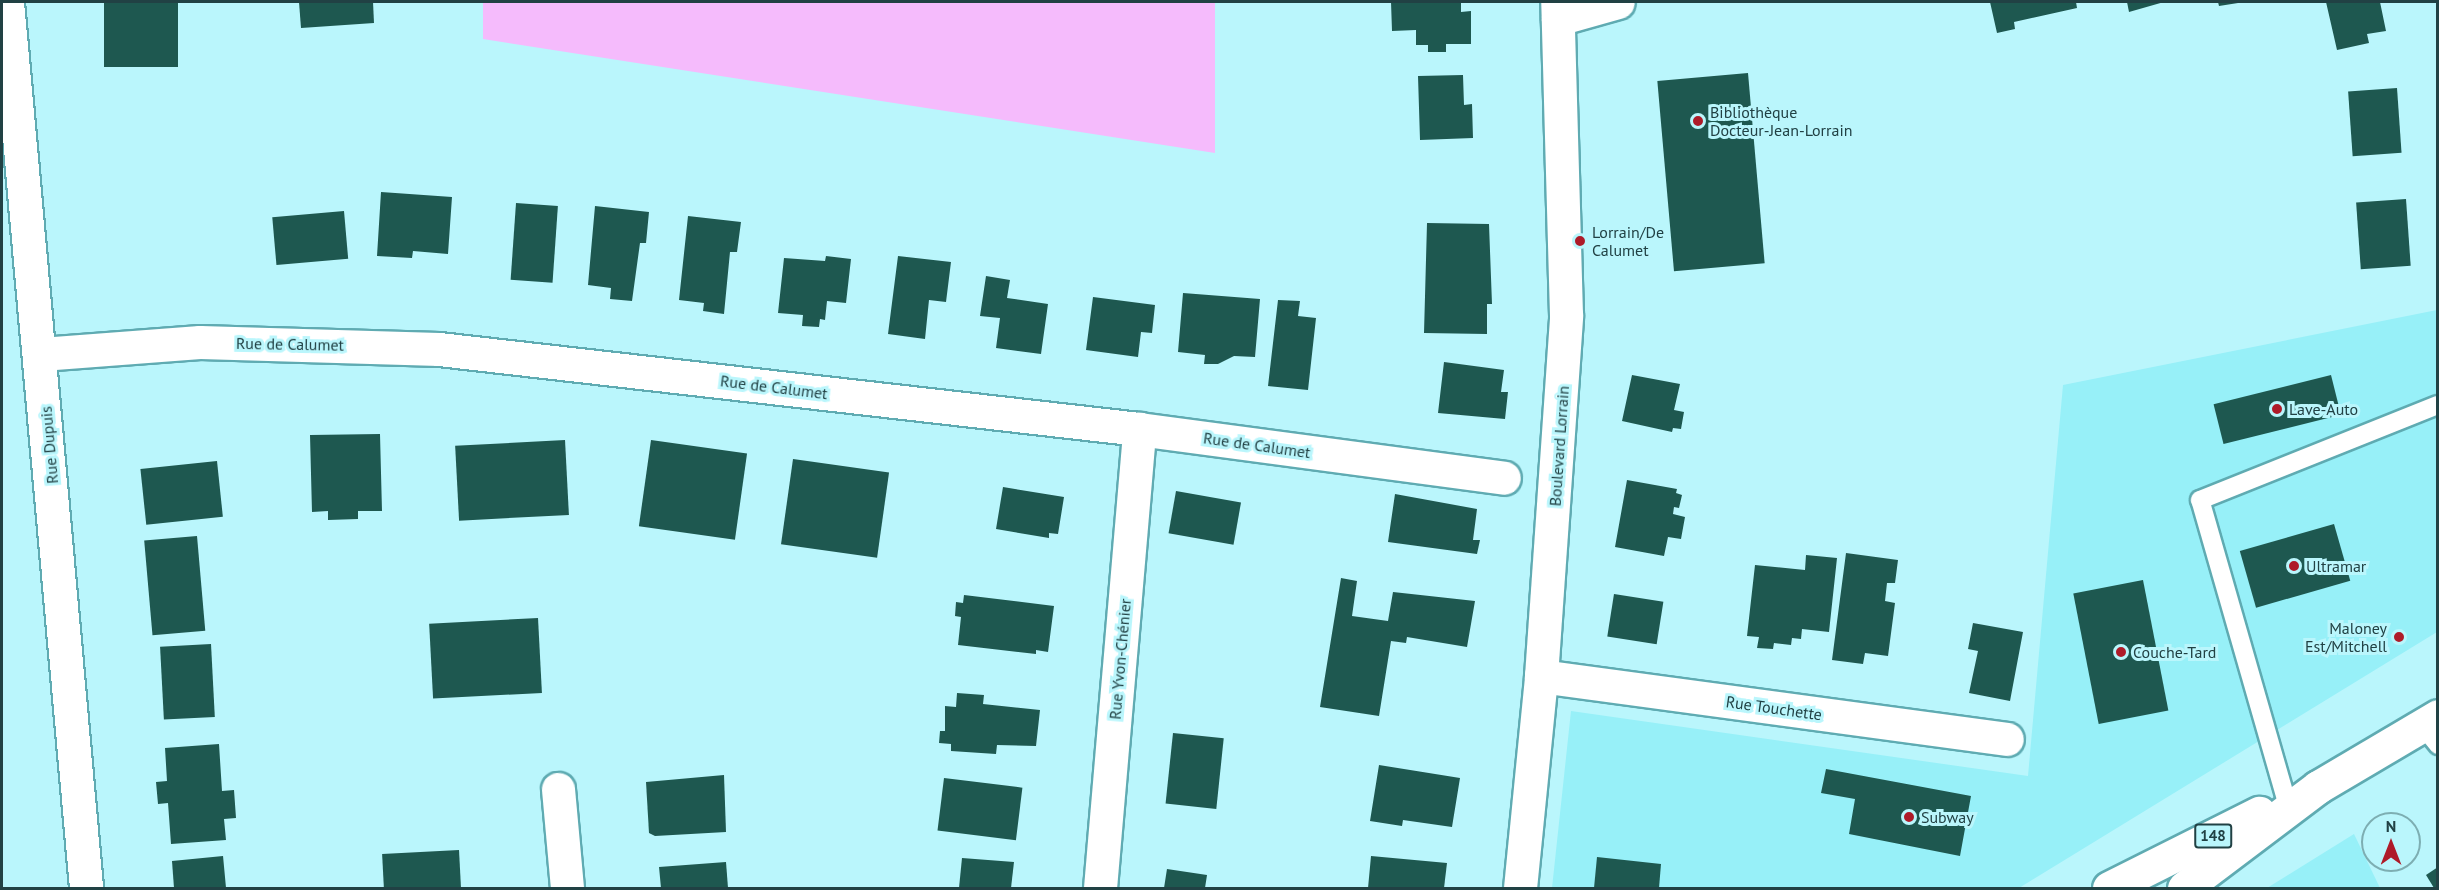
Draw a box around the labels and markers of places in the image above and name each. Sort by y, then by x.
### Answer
place label: Bibliothèque Docteur-Jean-Lorrain [1710,102,1852,140]
marker: Bibliothèque Docteur-Jean-Lorrain [1691,114,1705,128]
place label: Lorrain/De Calumet [1592,222,1664,260]
marker: Lorrain/De Calumet [1573,234,1587,248]
place label: Lave-Auto [2289,399,2358,419]
marker: Lave-Auto [2270,402,2284,416]
place label: Ultramar [2306,556,2366,576]
marker: Ultramar [2287,559,2301,573]
place label: Maloney Est/Mitchell [2305,618,2387,656]
marker: Maloney Est/Mitchell [2392,630,2406,644]
place label: Couche-Tard [2133,642,2216,662]
marker: Couche-Tard [2114,645,2128,659]
place label: Subway [1921,807,1974,827]
marker: Subway [1902,810,1916,824]

